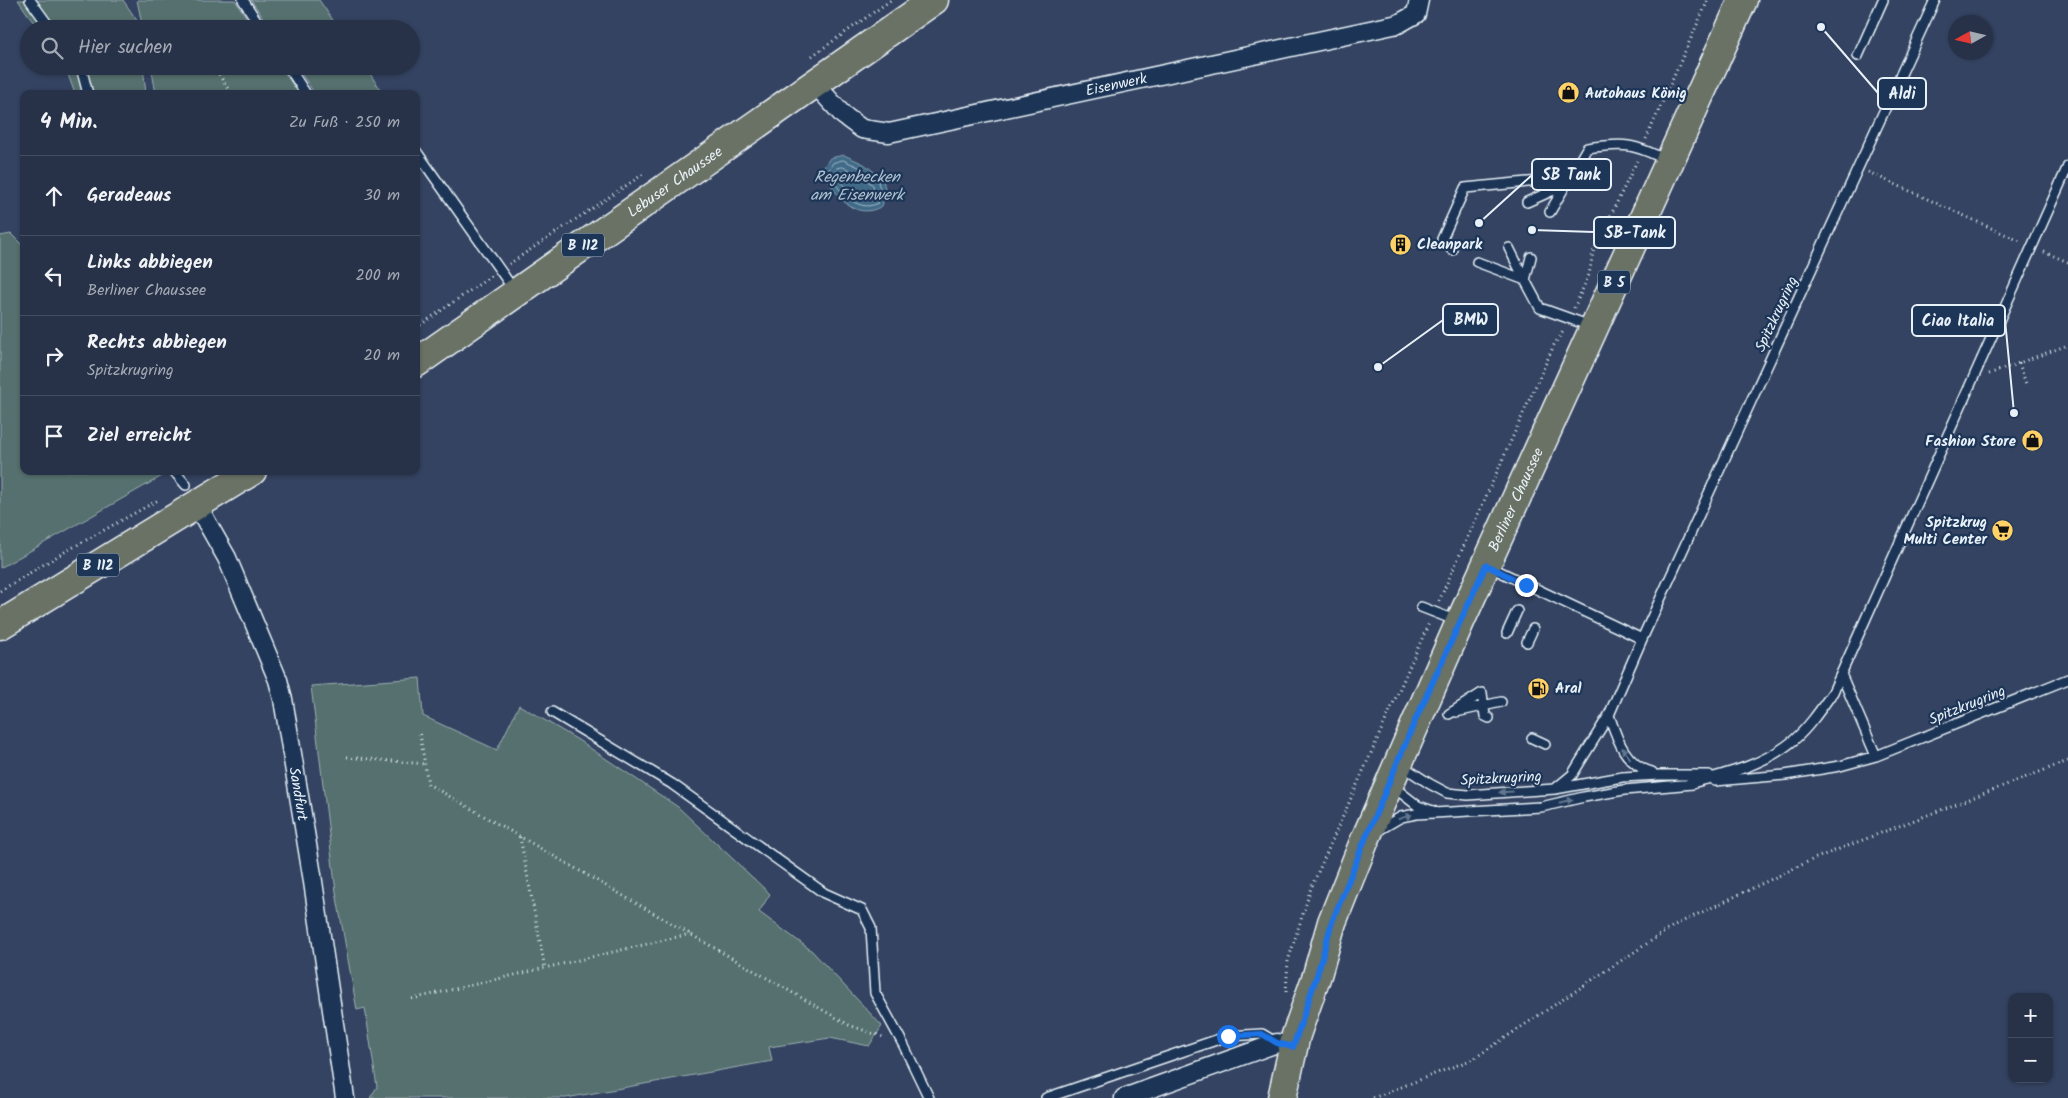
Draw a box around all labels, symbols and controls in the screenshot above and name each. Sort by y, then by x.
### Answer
north arrow [1948,15,1993,60]
search box [20,20,420,75]
text: Hier suchen [78,33,172,63]
icon: search [38,34,66,62]
street label: Eisenwerk [1083,67,1150,104]
callout: Aldi [1878,78,1926,109]
shop icon: Autohaus König [1557,81,1581,105]
place label: Autohaus König [1585,82,1687,106]
text: Aldi [1888,82,1916,107]
text: 4 Min. [40,106,97,139]
text: Zu Fuß · 250 m [289,110,400,135]
street label: Lebuser Chaussee [623,140,728,224]
callout: SB Tank [1532,159,1611,190]
text: SB Tank [1542,163,1601,188]
water label: Regenbecken am Eisenwerk [810,165,906,208]
text: Geradeaus [87,181,172,211]
icon: ahead [40,182,68,210]
text: 30 m [364,183,400,208]
callout: SB-Tank [1594,217,1675,248]
text: SB-Tank [1605,221,1667,246]
building icon: Cleanpark [1389,232,1413,256]
place label: Cleanpark [1417,233,1483,257]
road number: B 112 [562,234,604,256]
text: Links abbiegen [87,248,213,278]
icon: left [40,262,68,290]
text: 200 m [356,263,400,288]
road number: B 5 [1598,270,1630,294]
street label: Spitzkrugring [1749,273,1805,356]
text: Berliner Chaussee [87,278,206,303]
callout: BMW [1443,304,1498,335]
callout: Ciao Italia [1912,305,2005,336]
text: BMW [1454,308,1488,333]
text: Ciao Italia [1922,309,1994,334]
text: Rechts abbiegen [87,328,227,358]
icon: right [40,342,68,370]
text: 20 m [364,343,400,368]
text: Spitzkrugring [87,358,174,383]
text: Ziel erreicht [87,421,192,451]
icon: arrive [40,422,68,450]
shop icon: Fashion Store [2020,429,2044,453]
place label: Fashion Store [1925,430,2017,454]
street label: Berliner Chaussee [1483,444,1551,556]
place label: Spitzkrug Multi Center [1904,511,1988,552]
supermarket icon: Spitzkrug Multi Center [1991,519,2015,543]
road number: B 112 [77,554,119,576]
route end [1515,574,1538,597]
fuel station icon: Aral [1527,676,1551,700]
place label: Aral [1555,677,1582,701]
street label: Spitzkrugring [1925,680,2009,732]
one-way arrow [1620,747,1631,760]
street label: Sandfurt [281,765,314,823]
street label: Spitzkrugring [1460,765,1542,793]
one-way arrow [1498,789,1514,797]
one-way arrow [1559,797,1574,805]
one-way arrow [1398,812,1413,820]
map controls [2008,993,2053,1083]
button: + [2008,993,2053,1038]
route start [1217,1025,1240,1048]
button: − [2008,1038,2053,1083]

